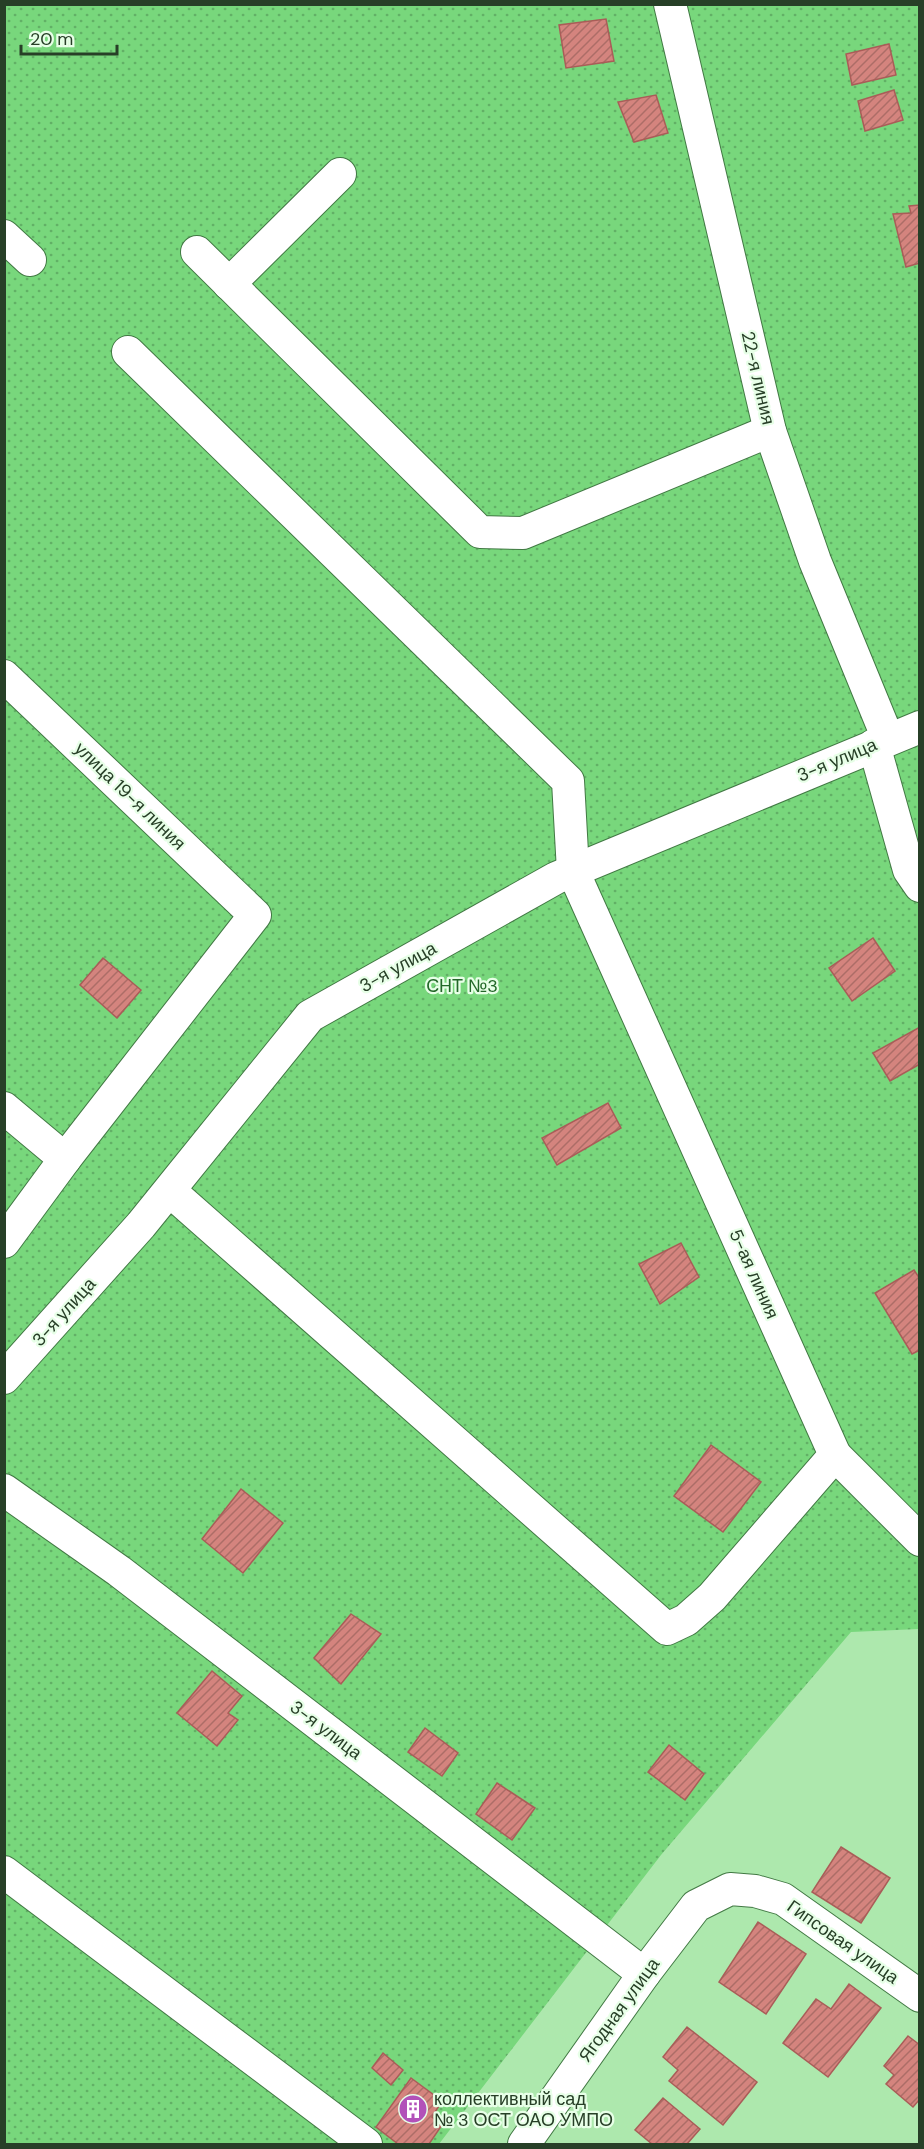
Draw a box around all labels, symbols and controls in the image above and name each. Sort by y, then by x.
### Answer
scale bar [21,18,117,56]
text: 20 m [30,27,73,51]
street label: 22-я линия [736,329,780,427]
street label: 3-я улица [793,732,881,788]
street label: улица 19-я линия [69,737,191,855]
street label: 3-я улица [355,936,442,998]
park label: СНТ №3 [426,974,498,998]
street label: 5-ая линия [724,1225,784,1323]
street label: 3-я улица [27,1272,102,1351]
street label: 3-я улица [285,1695,368,1766]
street label: Гипсовая улица [782,1895,904,1990]
street label: Ягодная улица [573,1952,666,2067]
place label: коллективный сад № 3 ОСТ ОАО УМПО [434,2087,613,2132]
building icon: коллективный сад № 3 ОСТ ОАО УМПО [397,2093,429,2125]

